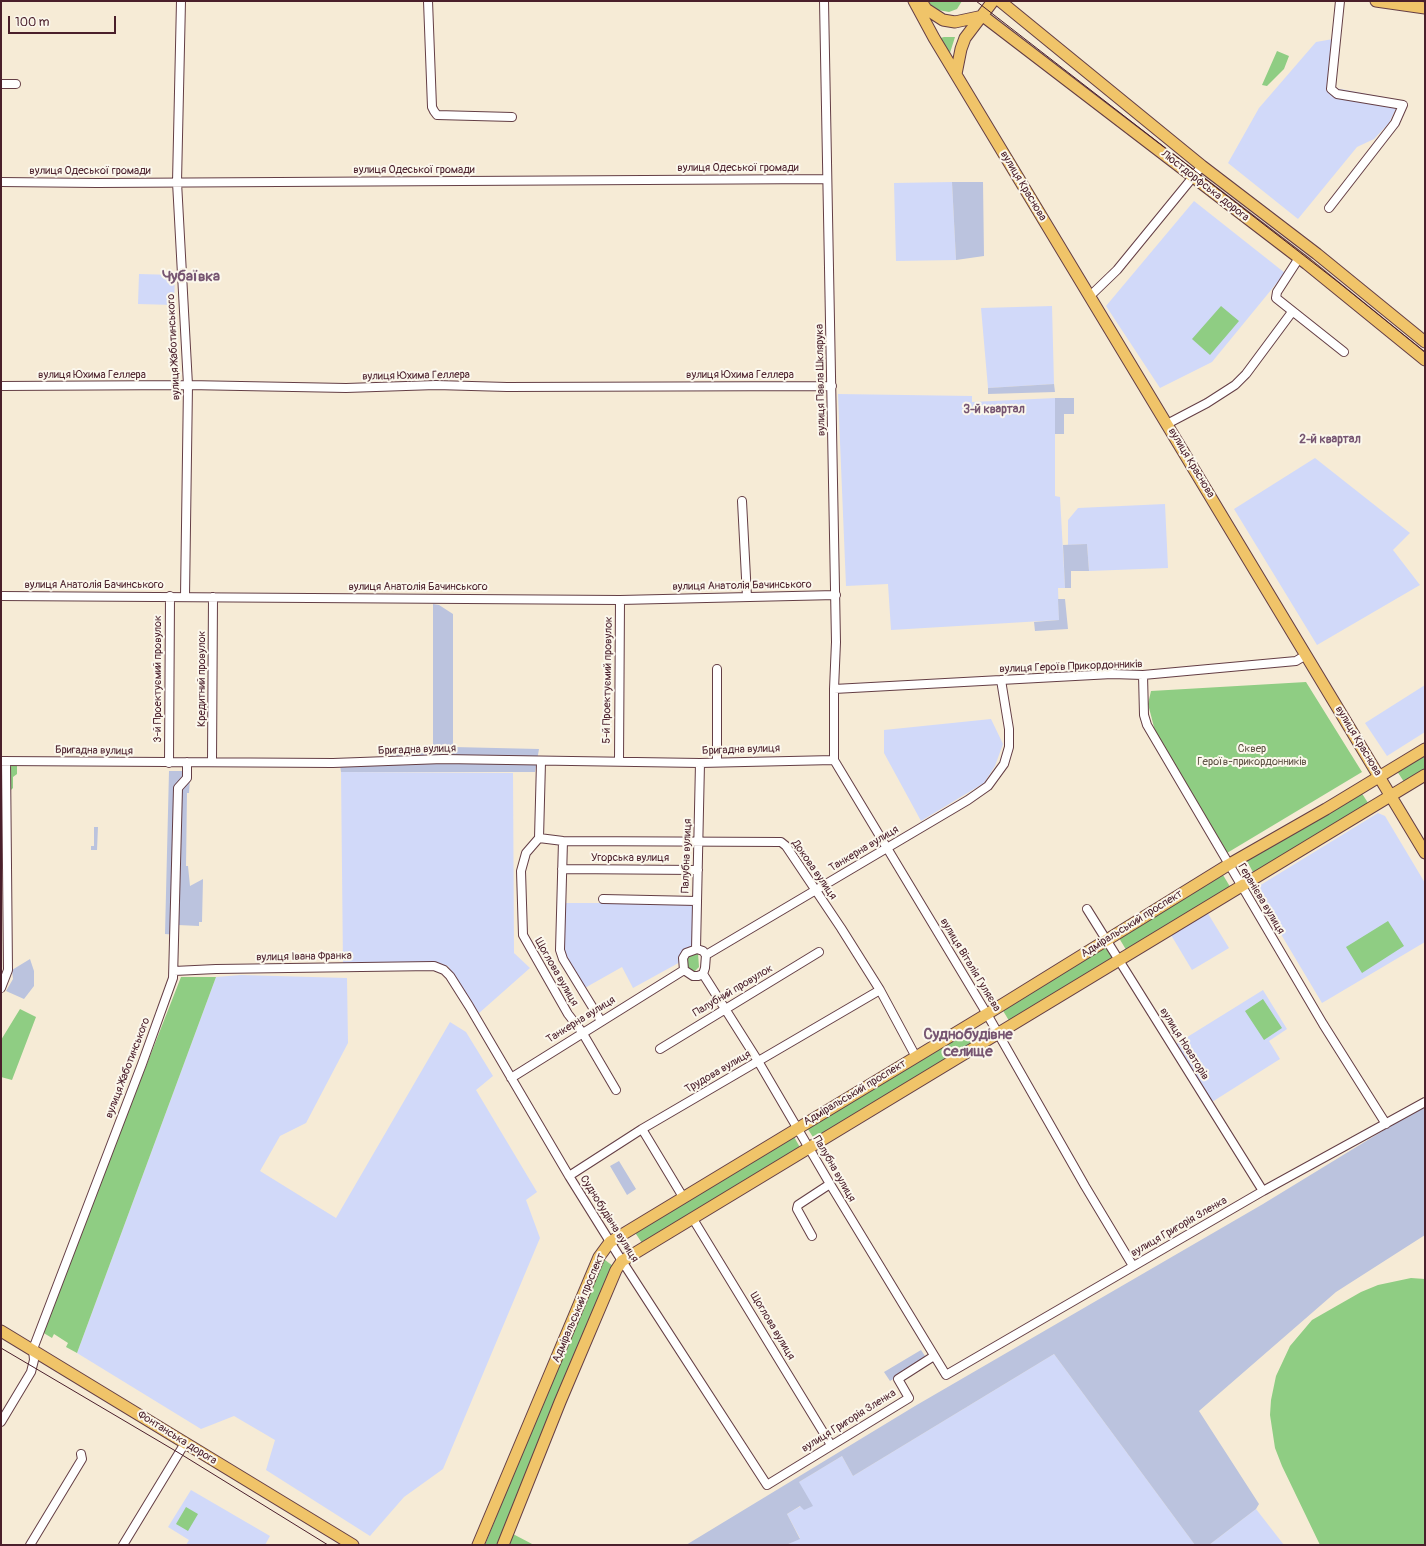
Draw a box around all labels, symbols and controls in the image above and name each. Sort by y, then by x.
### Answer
scale bar [10,8,118,34]
text: 100 m [15,15,49,30]
street label: Люстдорфська дорога [1158,148,1252,224]
street label: вулиця Краснова [997,149,1049,223]
street label: вулиця Одеської громади [677,161,799,175]
street label: вулиця Одеської громади [353,163,475,177]
street label: вулиця Одеської громади [29,164,151,178]
district label: Чубаївка [162,268,220,286]
street label: вулиця Жаботинського [165,293,183,401]
street label: вулиця Павла Шклярука [813,324,829,436]
street label: вулиця Юхима Геллера [38,368,146,382]
street label: вулиця Юхима Геллера [362,368,470,384]
street label: вулиця Юхима Геллера [686,368,794,382]
district label: 3-й квартал [963,403,1025,417]
street label: вулиця Краснова [1165,426,1217,500]
district label: 2-й квартал [1299,433,1361,447]
street label: вулиця Анатолія Бачинського [24,578,164,592]
street label: вулиця Анатолія Бачинського [672,578,812,594]
street label: вулиця Анатолія Бачинського [348,580,488,594]
street label: 3-й Проектуємий провулок [151,615,165,743]
street label: 5-й Проектуємий провулок [600,616,616,744]
street label: Кредитний провулок [195,631,209,727]
street label: вулиця Героїв Прикордонників [999,658,1143,676]
street label: вулиця Краснова [1332,704,1384,778]
street label: Бригадна вулиця [378,742,456,758]
street label: Бригадна вулиця [702,742,780,758]
park label: Сквер Героїв-прикордонників [1197,742,1307,768]
street label: Бригадна вулиця [55,744,133,758]
street label: Палубна вулиця [679,819,695,893]
street label: Танкерна вулиця [827,823,901,875]
street label: Докова вулиця [789,838,839,902]
street label: Угорська вулиця [591,851,669,865]
street label: Геранієва вулиця [1235,861,1287,937]
street label: Адміральський проспект [1079,887,1185,961]
street label: вулиця Віталія Гуляєва [937,916,1003,1014]
street label: Щоглова вулиця [531,935,581,1009]
street label: вулиця Івана Франка [256,950,352,964]
street label: Палубний провулок [691,962,775,1020]
street label: Танкерна вулиця [544,994,618,1046]
street label: вулиця Новаторів [1157,1005,1211,1083]
street label: вулиця Жаботинського [103,1016,153,1120]
district label: Суднобудівне селище [923,1026,1013,1061]
street label: Трудова вулиця [683,1048,753,1096]
street label: Адміральський проспект [801,1057,909,1129]
street label: Палубна вулиця [810,1134,858,1204]
street label: Суднобудівна вулиця [577,1173,641,1265]
street label: вулиця Григорія Зленка [1128,1194,1230,1260]
street label: Адміральський проспект [550,1251,608,1365]
street label: Щоглова вулиця [747,1290,797,1362]
street label: вулиця Григорія Зленка [799,1387,899,1455]
street label: Фонтанська дорога [135,1408,219,1468]

